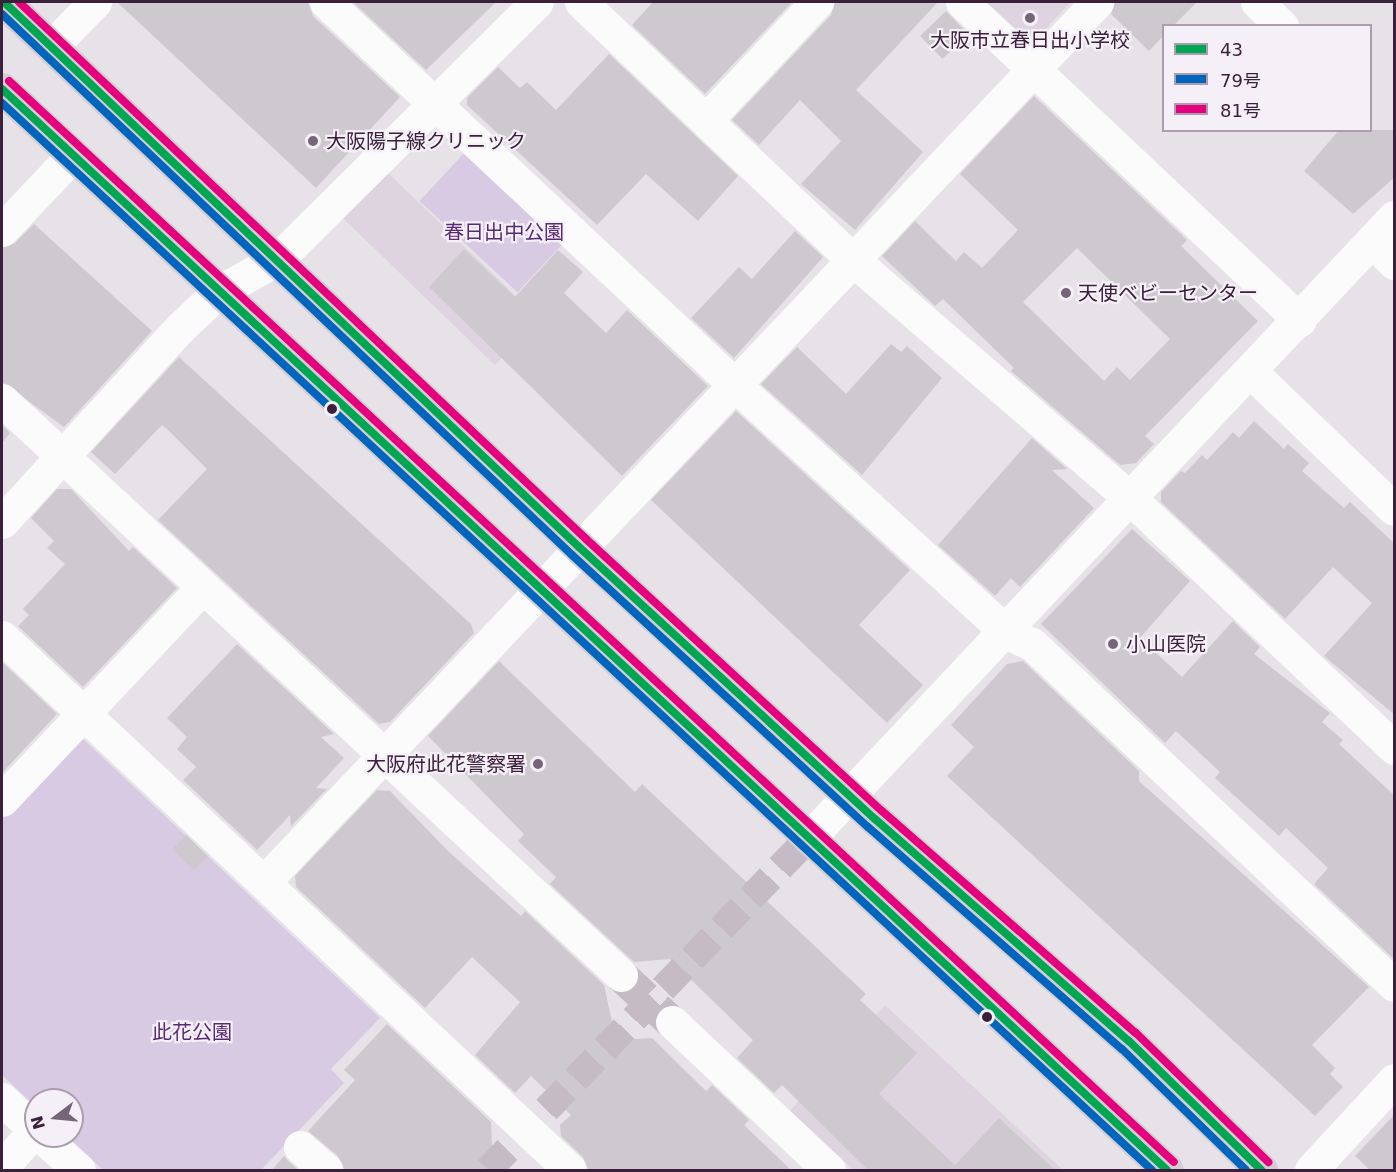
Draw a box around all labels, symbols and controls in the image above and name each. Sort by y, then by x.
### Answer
marker: 大阪市立春日出小学校 [1023,11,1037,25]
legend [1162,24,1372,132]
place label: 大阪市立春日出小学校 [930,28,1130,52]
text: 43 [1220,39,1243,60]
text: 79号 [1220,70,1261,91]
text: 81号 [1220,100,1261,121]
place label: 大阪陽子線クリニック [326,129,526,153]
marker: 大阪陽子線クリニック [304,132,322,150]
park label: 春日出中公園 [444,220,564,244]
place label: 天使ベビーセンター [1078,281,1258,305]
marker: 天使ベビーセンター [1059,286,1073,300]
unlabelled marker [326,403,338,415]
place label: 小山医院 [1126,632,1206,656]
marker: 小山医院 [1104,635,1122,653]
place label: 大阪府此花警察署 [366,752,526,776]
marker: 大阪府此花警察署 [531,757,545,771]
unlabelled marker [981,1011,993,1023]
park label: 此花公園 [152,1020,232,1044]
north arrow [24,1088,84,1148]
text: N [27,1114,49,1132]

